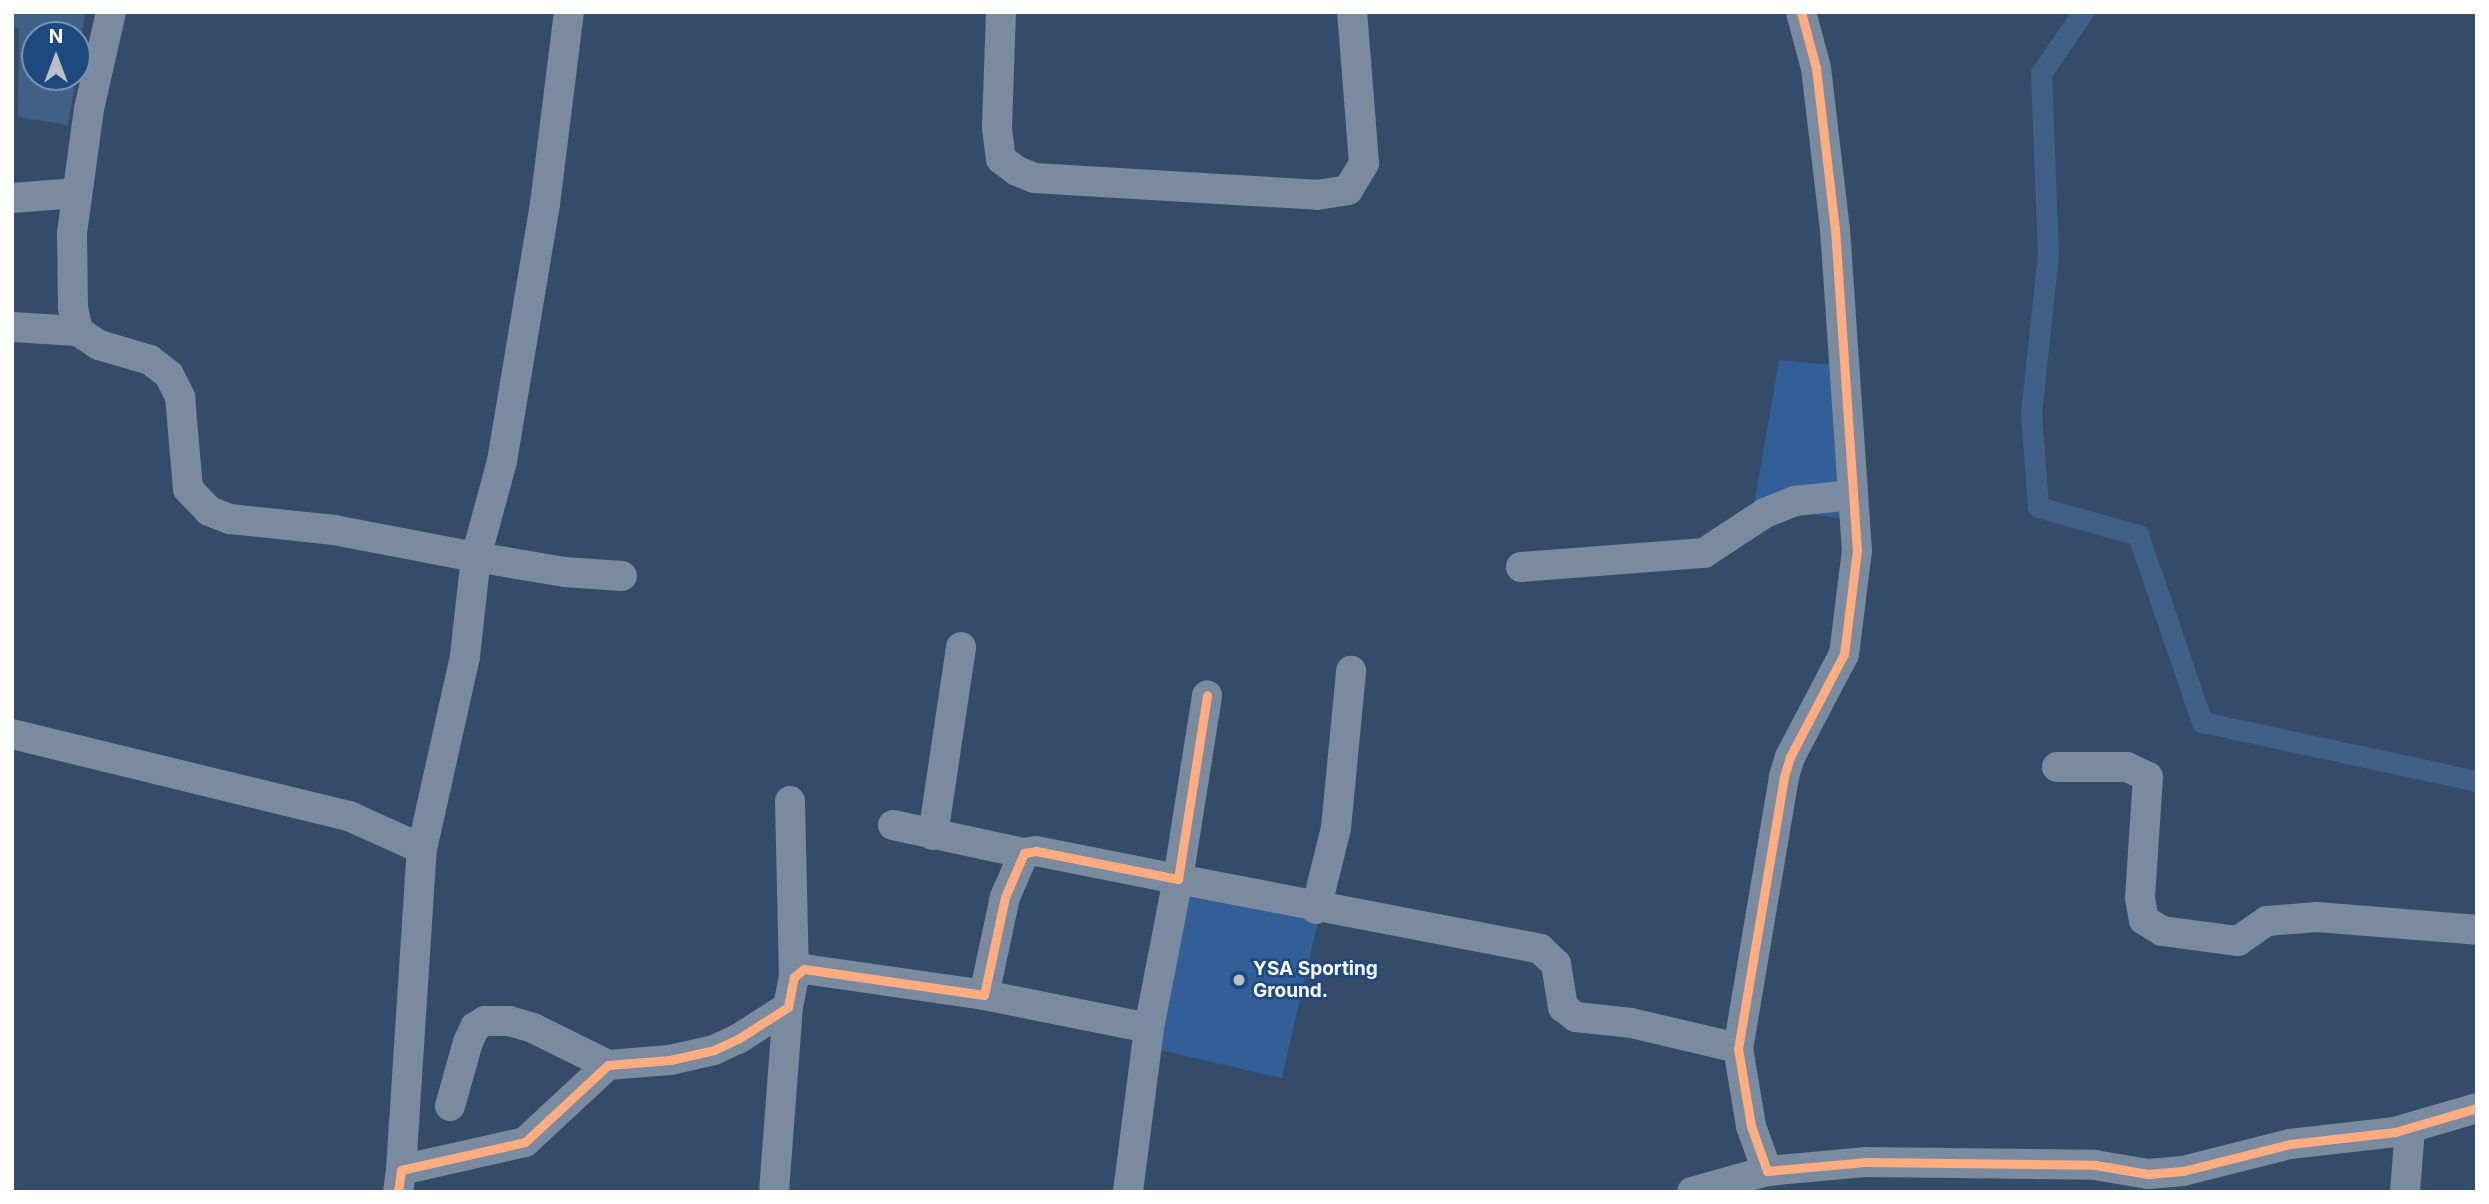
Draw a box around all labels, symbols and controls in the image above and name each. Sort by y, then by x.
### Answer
north arrow [21,21,91,91]
text: N [49,25,63,48]
place label: YSA Sporting Ground. [1253,958,1378,1002]
marker: YSA Sporting Ground. [1231,972,1247,988]

